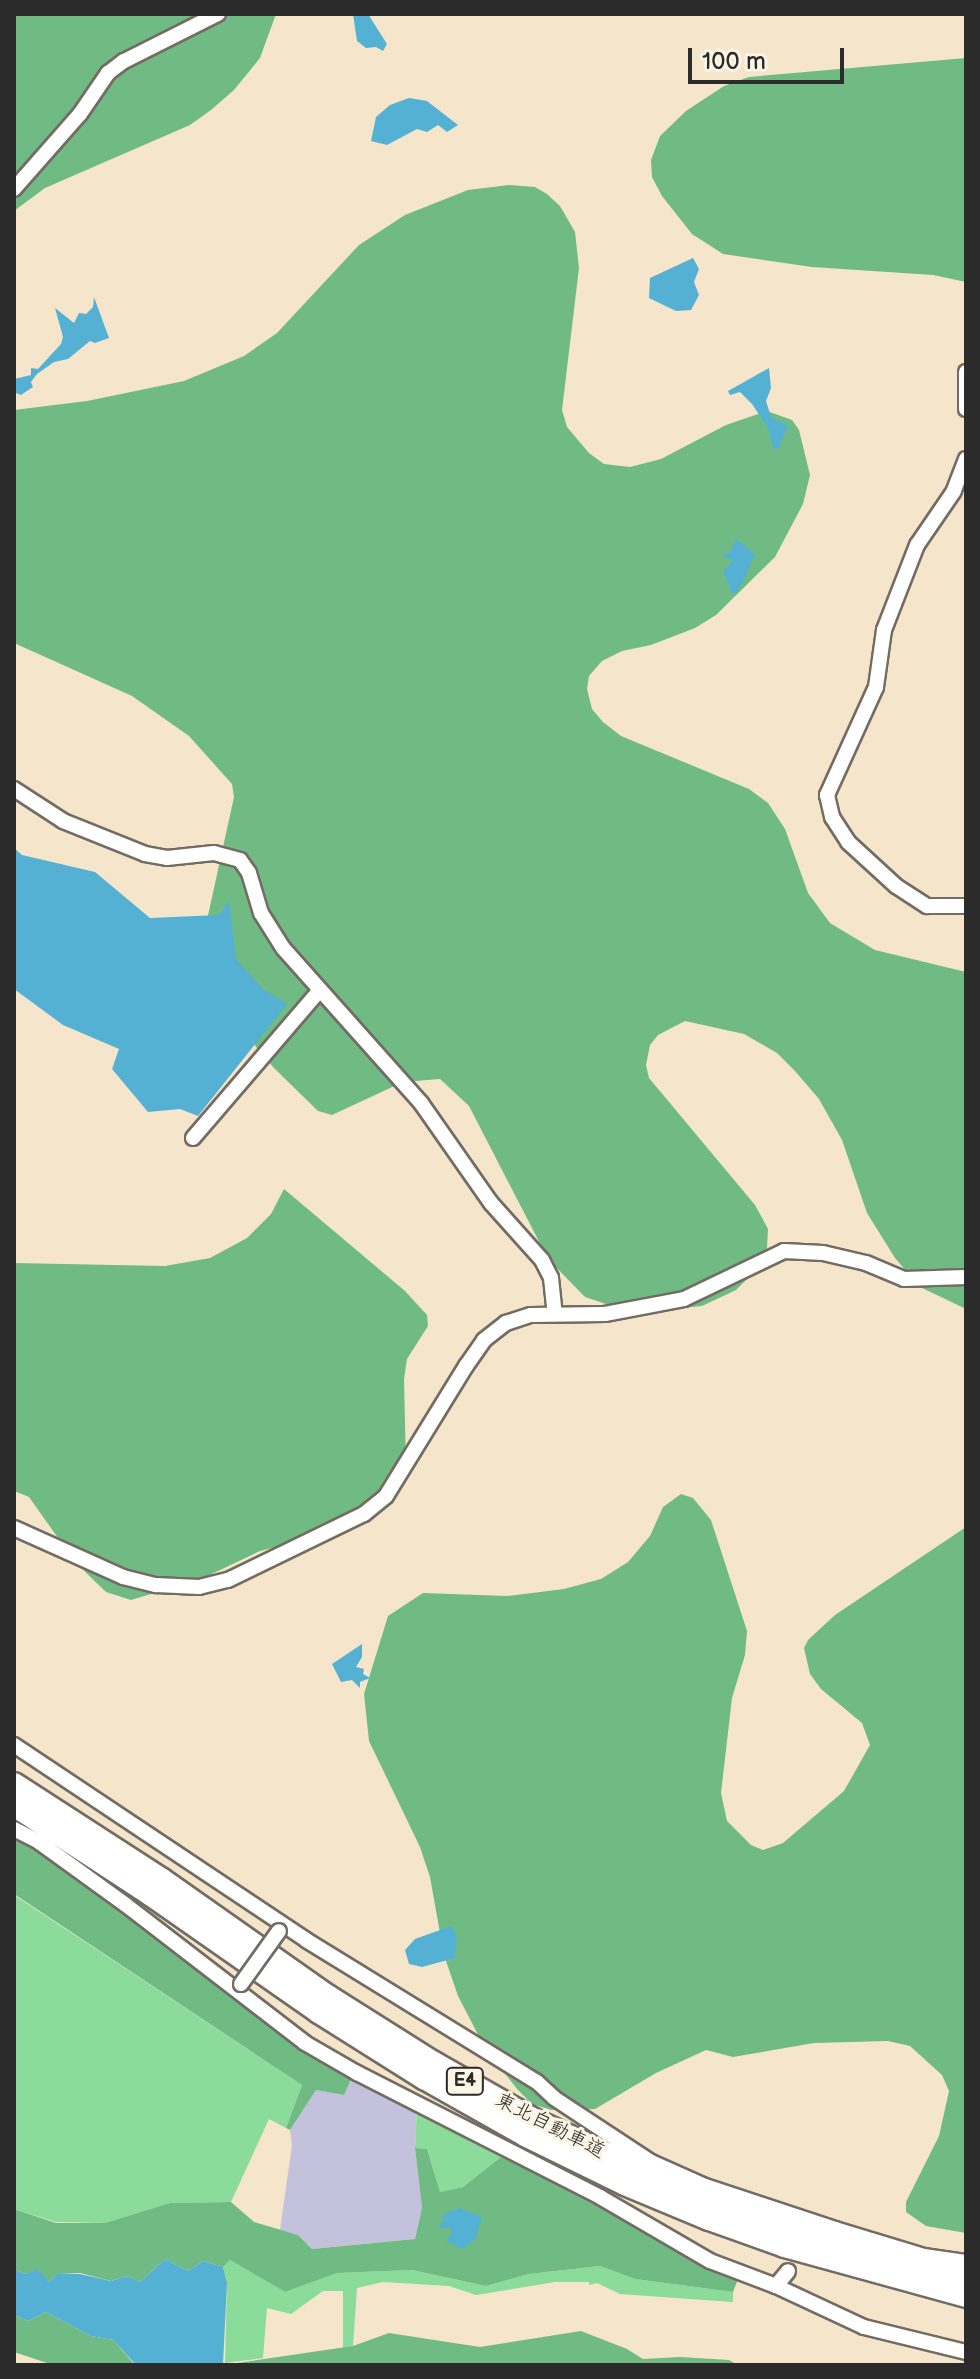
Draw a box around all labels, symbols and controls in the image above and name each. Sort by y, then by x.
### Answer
scale bar [692,32,848,82]
text: 100 m [702,47,766,76]
road number: E4 [445,2067,485,2095]
street label: 東北自動車道 [491,2088,609,2164]

